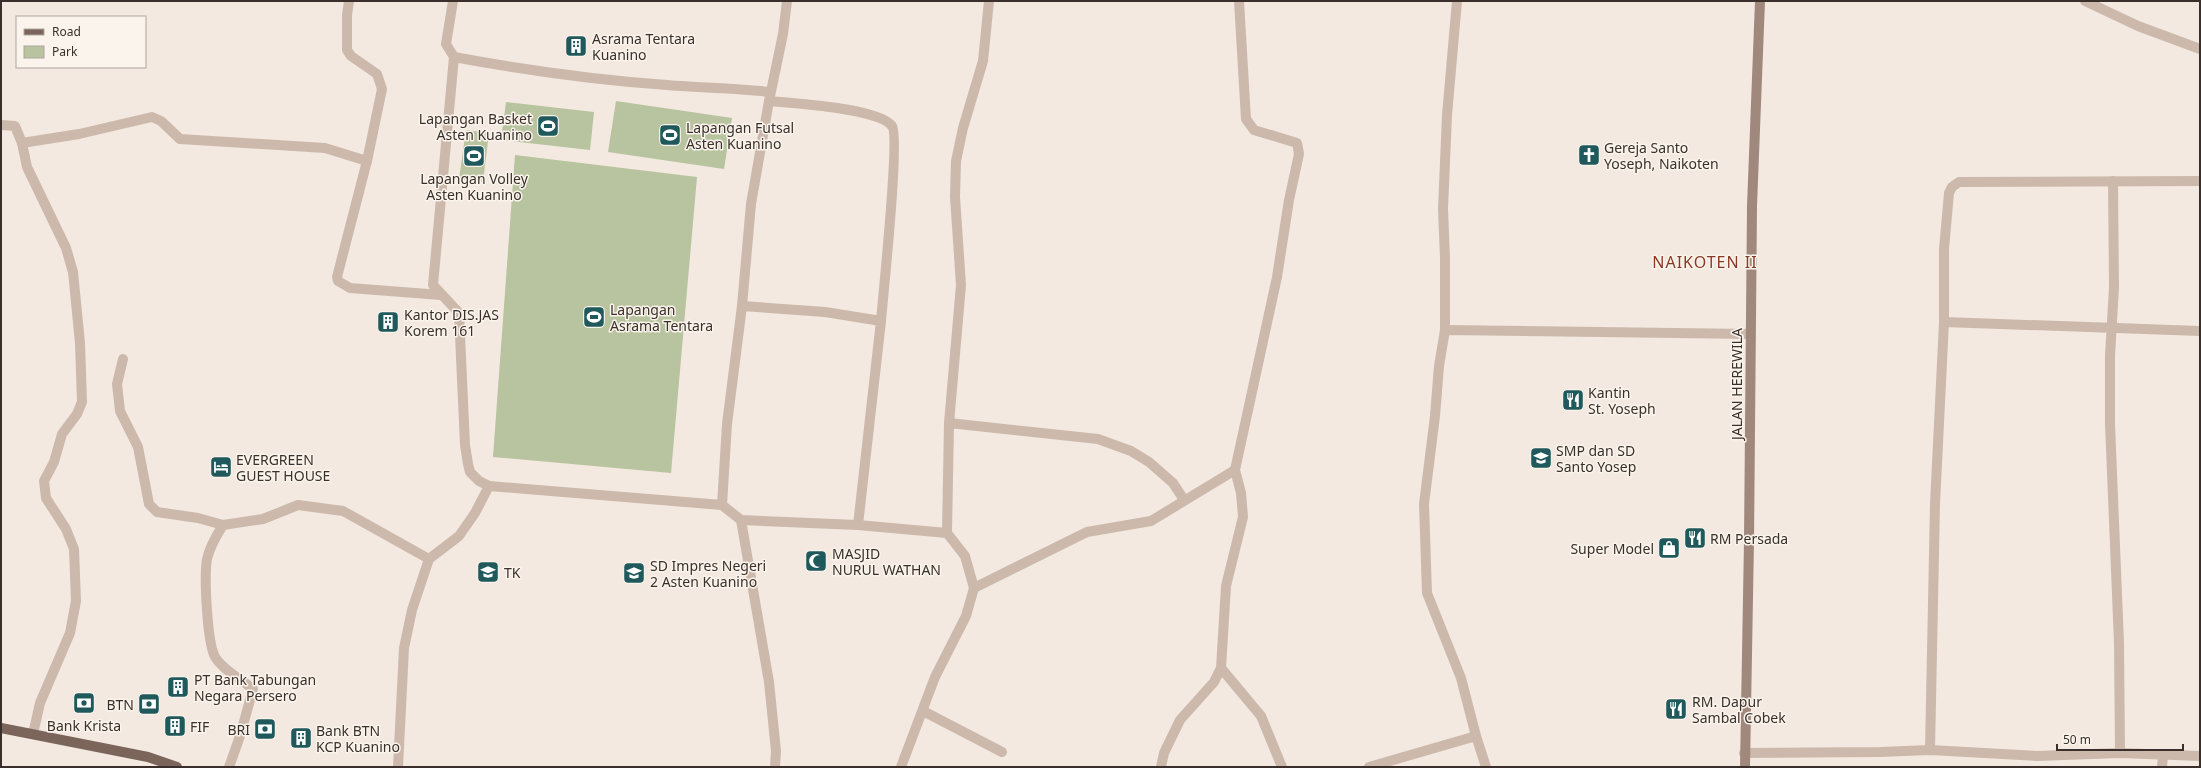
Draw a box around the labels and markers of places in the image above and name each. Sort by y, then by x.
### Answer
place label: Asrama Tentara Kuanino [592,29,695,64]
building icon: Asrama Tentara Kuanino [563,33,589,59]
place label: Lapangan Basket Asten Kuanino [419,109,532,144]
sports icon: Lapangan Basket Asten Kuanino [535,113,561,139]
place label: Lapangan Futsal Asten Kuanino [686,118,794,153]
sports icon: Lapangan Futsal Asten Kuanino [657,122,683,148]
place label: Gereja Santo Yoseph, Naikoten [1604,138,1719,173]
church icon: Gereja Santo Yoseph, Naikoten [1576,142,1602,168]
sports icon: Lapangan Volley Asten Kuanino [461,143,487,169]
place label: Lapangan Volley Asten Kuanino [420,169,529,204]
place label: Lapangan Asrama Tentara [610,300,713,335]
sports icon: Lapangan Asrama Tentara [581,304,607,330]
place label: Kantor DIS.JAS Korem 161 [404,305,499,340]
building icon: Kantor DIS.JAS Korem 161 [375,309,401,335]
place label: Kantin St. Yoseph [1588,383,1656,418]
restaurant icon: Kantin St. Yoseph [1560,387,1586,413]
place label: SMP dan SD Santo Yosep [1556,441,1636,476]
school or university icon: SMP dan SD Santo Yosep [1528,445,1554,471]
place label: EVERGREEN GUEST HOUSE [236,450,330,485]
hotel icon: EVERGREEN GUEST HOUSE [208,454,234,480]
restaurant icon: RM Persada [1682,525,1708,551]
place label: RM Persada [1710,529,1788,548]
shop icon: Super Model [1656,535,1682,561]
place label: Super Model [1570,539,1654,558]
place label: MASJID NURUL WATHAN [832,544,941,579]
mosque icon: MASJID NURUL WATHAN [803,548,829,574]
place label: SD Impres Negeri 2 Asten Kuanino [650,556,766,591]
school or university icon: TK [475,559,501,585]
school or university icon: SD Impres Negeri 2 Asten Kuanino [621,560,647,586]
place label: TK [504,563,521,582]
place label: PT Bank Tabungan Negara Persero [194,670,316,705]
building icon: PT Bank Tabungan Negara Persero [165,674,191,700]
bank icon: Bank Krista [71,690,97,716]
bank icon: BTN [136,691,162,717]
place label: RM. Dapur Sambal Cobek [1692,692,1786,727]
place label: BTN [106,695,134,714]
restaurant icon: RM. Dapur Sambal Cobek [1663,696,1689,722]
building icon: FIF [162,713,188,739]
place label: Bank Krista [47,716,121,735]
bank icon: BRI [252,716,278,742]
place label: FIF [190,717,209,736]
place label: BRI [227,720,250,739]
place label: Bank BTN KCP Kuanino [316,721,400,756]
building icon: Bank BTN KCP Kuanino [288,725,314,751]

